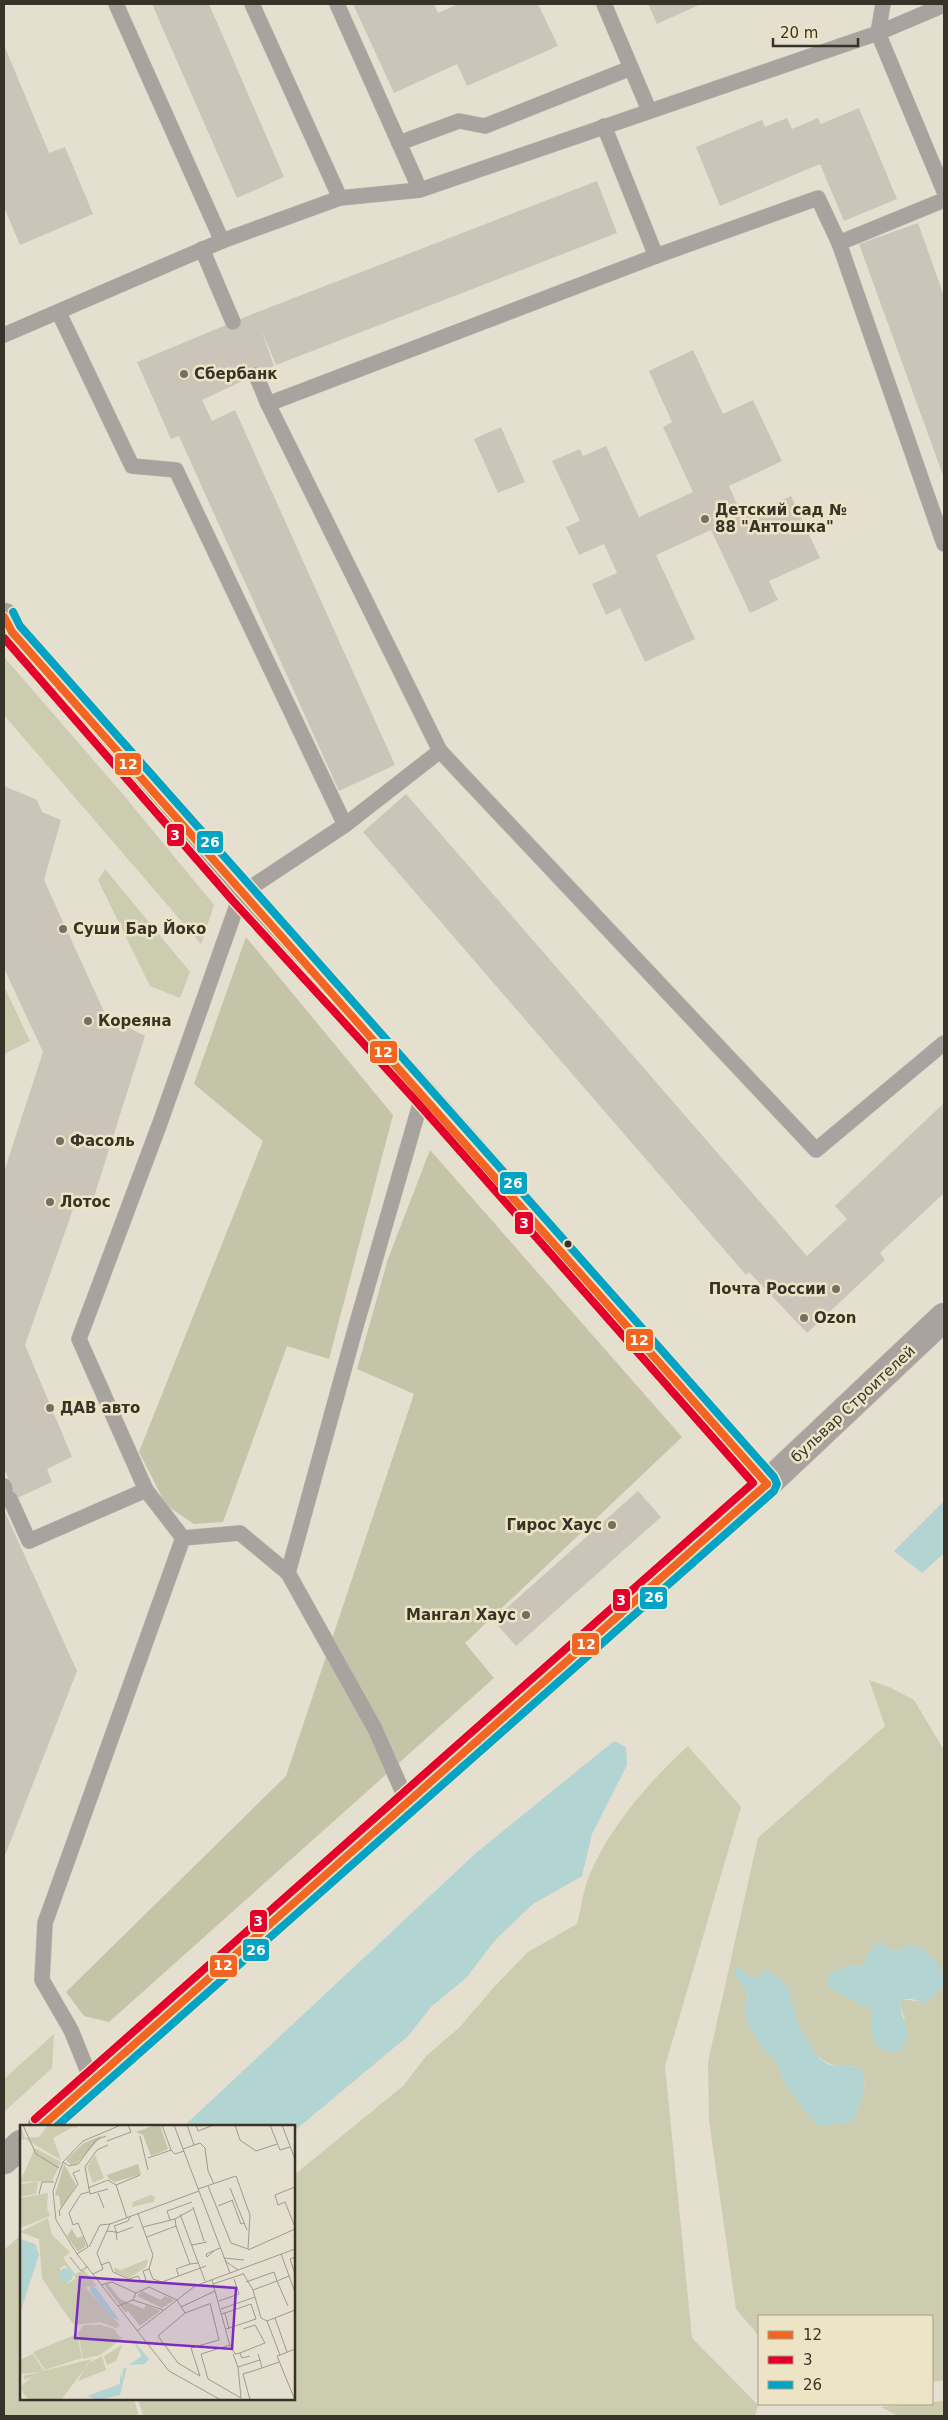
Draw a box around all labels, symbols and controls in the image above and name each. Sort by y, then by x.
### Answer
scale bar [773,15,858,47]
text: 20 m [780,24,818,42]
place label: Сбербанк [194,365,278,383]
marker: Сбербанк [178,368,190,380]
place label: Детский сад № 88 "Антошка" [715,501,847,536]
marker: Детский сад № 88 "Антошка" [699,513,711,525]
line badge: 12 [114,752,142,776]
text: 12 [118,756,138,772]
line badge: 3 [166,823,185,847]
text: 3 [170,827,180,843]
line badge: 26 [196,830,224,854]
text: 26 [200,834,220,850]
place label: Суши Бар Йоко [73,919,206,938]
marker: Суши Бар Йоко [57,923,69,935]
place label: Кореяна [98,1012,172,1030]
marker: Кореяна [82,1015,94,1027]
line badge: 12 [369,1040,398,1064]
text: 12 [373,1044,393,1060]
place label: Фасоль [70,1132,135,1150]
marker: Фасоль [54,1135,66,1147]
line badge: 26 [499,1171,528,1195]
text: 26 [503,1175,523,1191]
place label: Лотос [60,1193,111,1211]
marker: Лотос [44,1196,56,1208]
line badge: 3 [514,1211,534,1235]
text: 3 [519,1215,529,1231]
unlabelled marker [563,1239,573,1249]
place label: Почта России [709,1280,826,1298]
marker: Почта России [830,1283,842,1295]
place label: Ozon [814,1309,856,1327]
marker: Ozon [798,1312,810,1324]
line badge: 12 [625,1328,654,1352]
text: 12 [629,1332,649,1348]
street label: бульвар Строителей [787,1342,919,1466]
place label: ДАВ авто [60,1399,140,1417]
marker: ДАВ авто [44,1402,56,1414]
place label: Гирос Хаус [506,1516,602,1534]
marker: Гирос Хаус [606,1519,618,1531]
line badge: 26 [639,1586,668,1610]
line badge: 3 [612,1588,631,1612]
text: 26 [644,1589,664,1605]
text: 3 [616,1592,626,1608]
place label: Мангал Хаус [406,1606,516,1624]
marker: Мангал Хаус [520,1609,532,1621]
line badge: 12 [571,1632,600,1656]
text: 12 [576,1636,596,1652]
line badge: 3 [249,1909,268,1933]
text: 3 [253,1913,263,1929]
line badge: 26 [242,1938,270,1962]
text: 26 [246,1942,266,1958]
line badge: 12 [209,1954,238,1978]
text: 12 [213,1957,233,1973]
inset map [20,2125,295,2400]
legend [758,2315,933,2405]
text: 12 [803,2326,822,2344]
text: 3 [803,2351,813,2369]
text: 26 [803,2376,822,2394]

